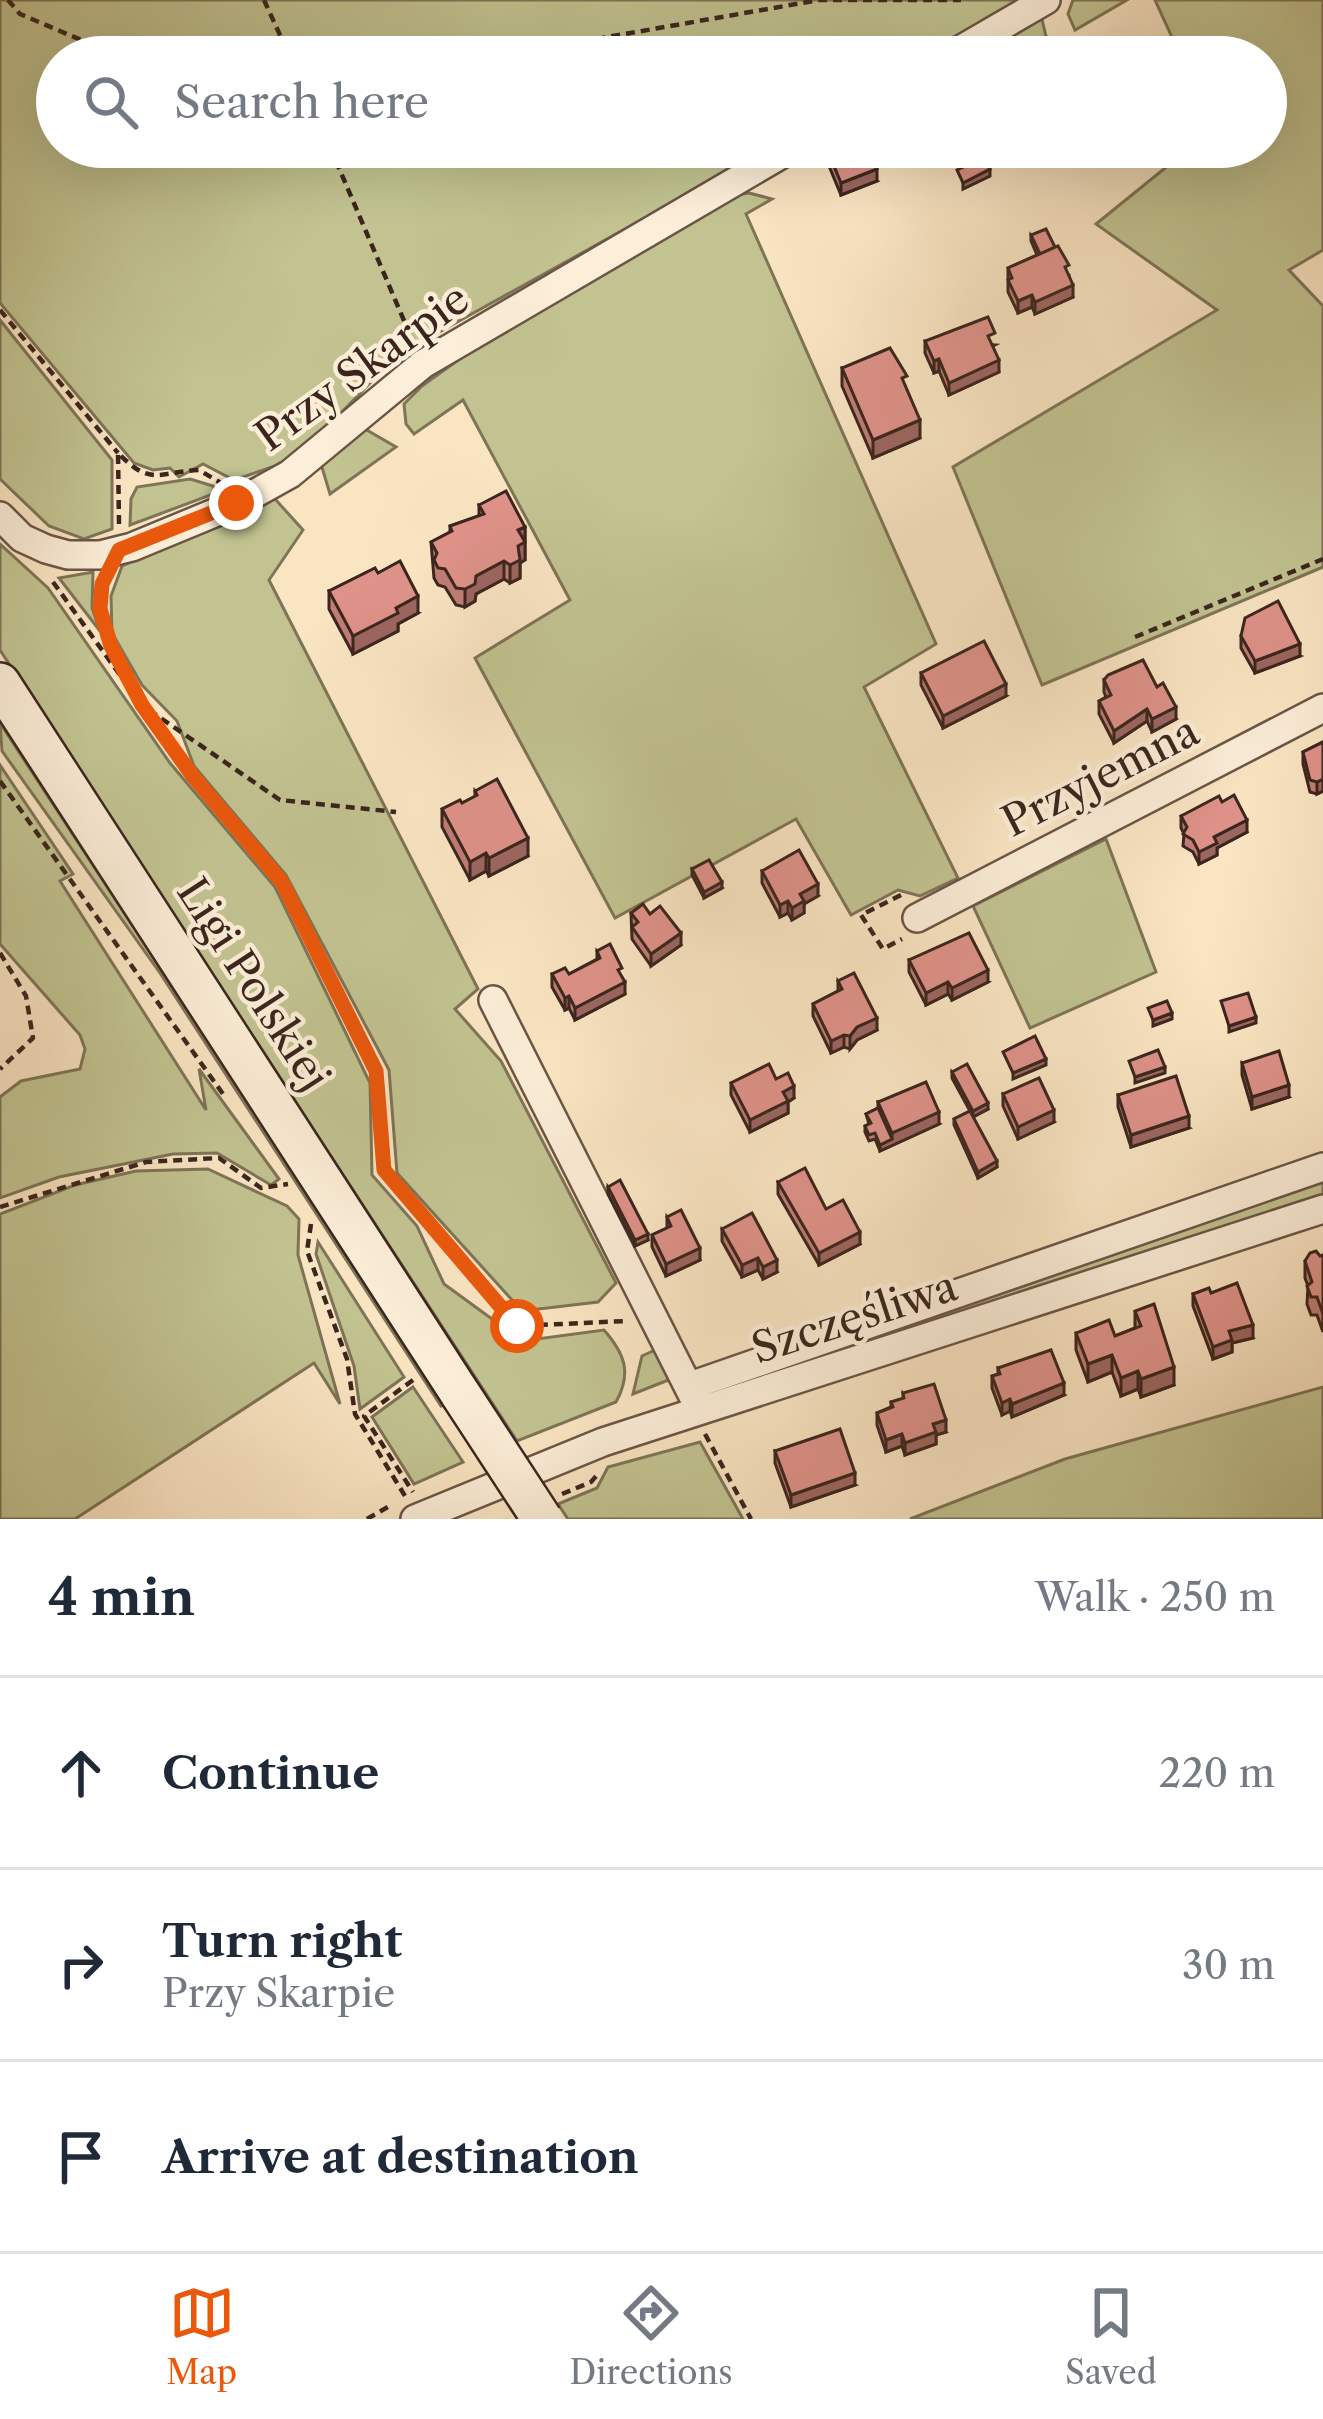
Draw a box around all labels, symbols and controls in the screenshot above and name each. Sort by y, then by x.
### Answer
search box [36,36,1287,168]
icon: search [78,69,144,135]
text: Search here [174,74,429,130]
street label: Przy Skarpie [245,272,479,462]
route end [209,476,263,530]
street label: Przyjemna [993,704,1208,848]
street label: Ligi Polskiej [166,868,342,1100]
street label: Szczęśliwa [745,1259,964,1375]
route start [490,1299,544,1353]
text: 4 min [48,1566,195,1628]
text: Walk · 250 m [1035,1573,1275,1621]
icon: ahead [48,1740,114,1806]
text: Continue [162,1745,379,1801]
text: 220 m [1159,1749,1275,1797]
text: Turn right [162,1913,402,1969]
icon: right [48,1932,114,1998]
text: 30 m [1182,1941,1275,1989]
text: Przy Skarpie [162,1969,395,2017]
icon: arrive [48,2124,114,2190]
text: Arrive at destination [162,2129,639,2185]
tab: Map [166,2280,237,2393]
tab: Directions [570,2280,733,2393]
tab: Saved [1065,2280,1157,2393]

